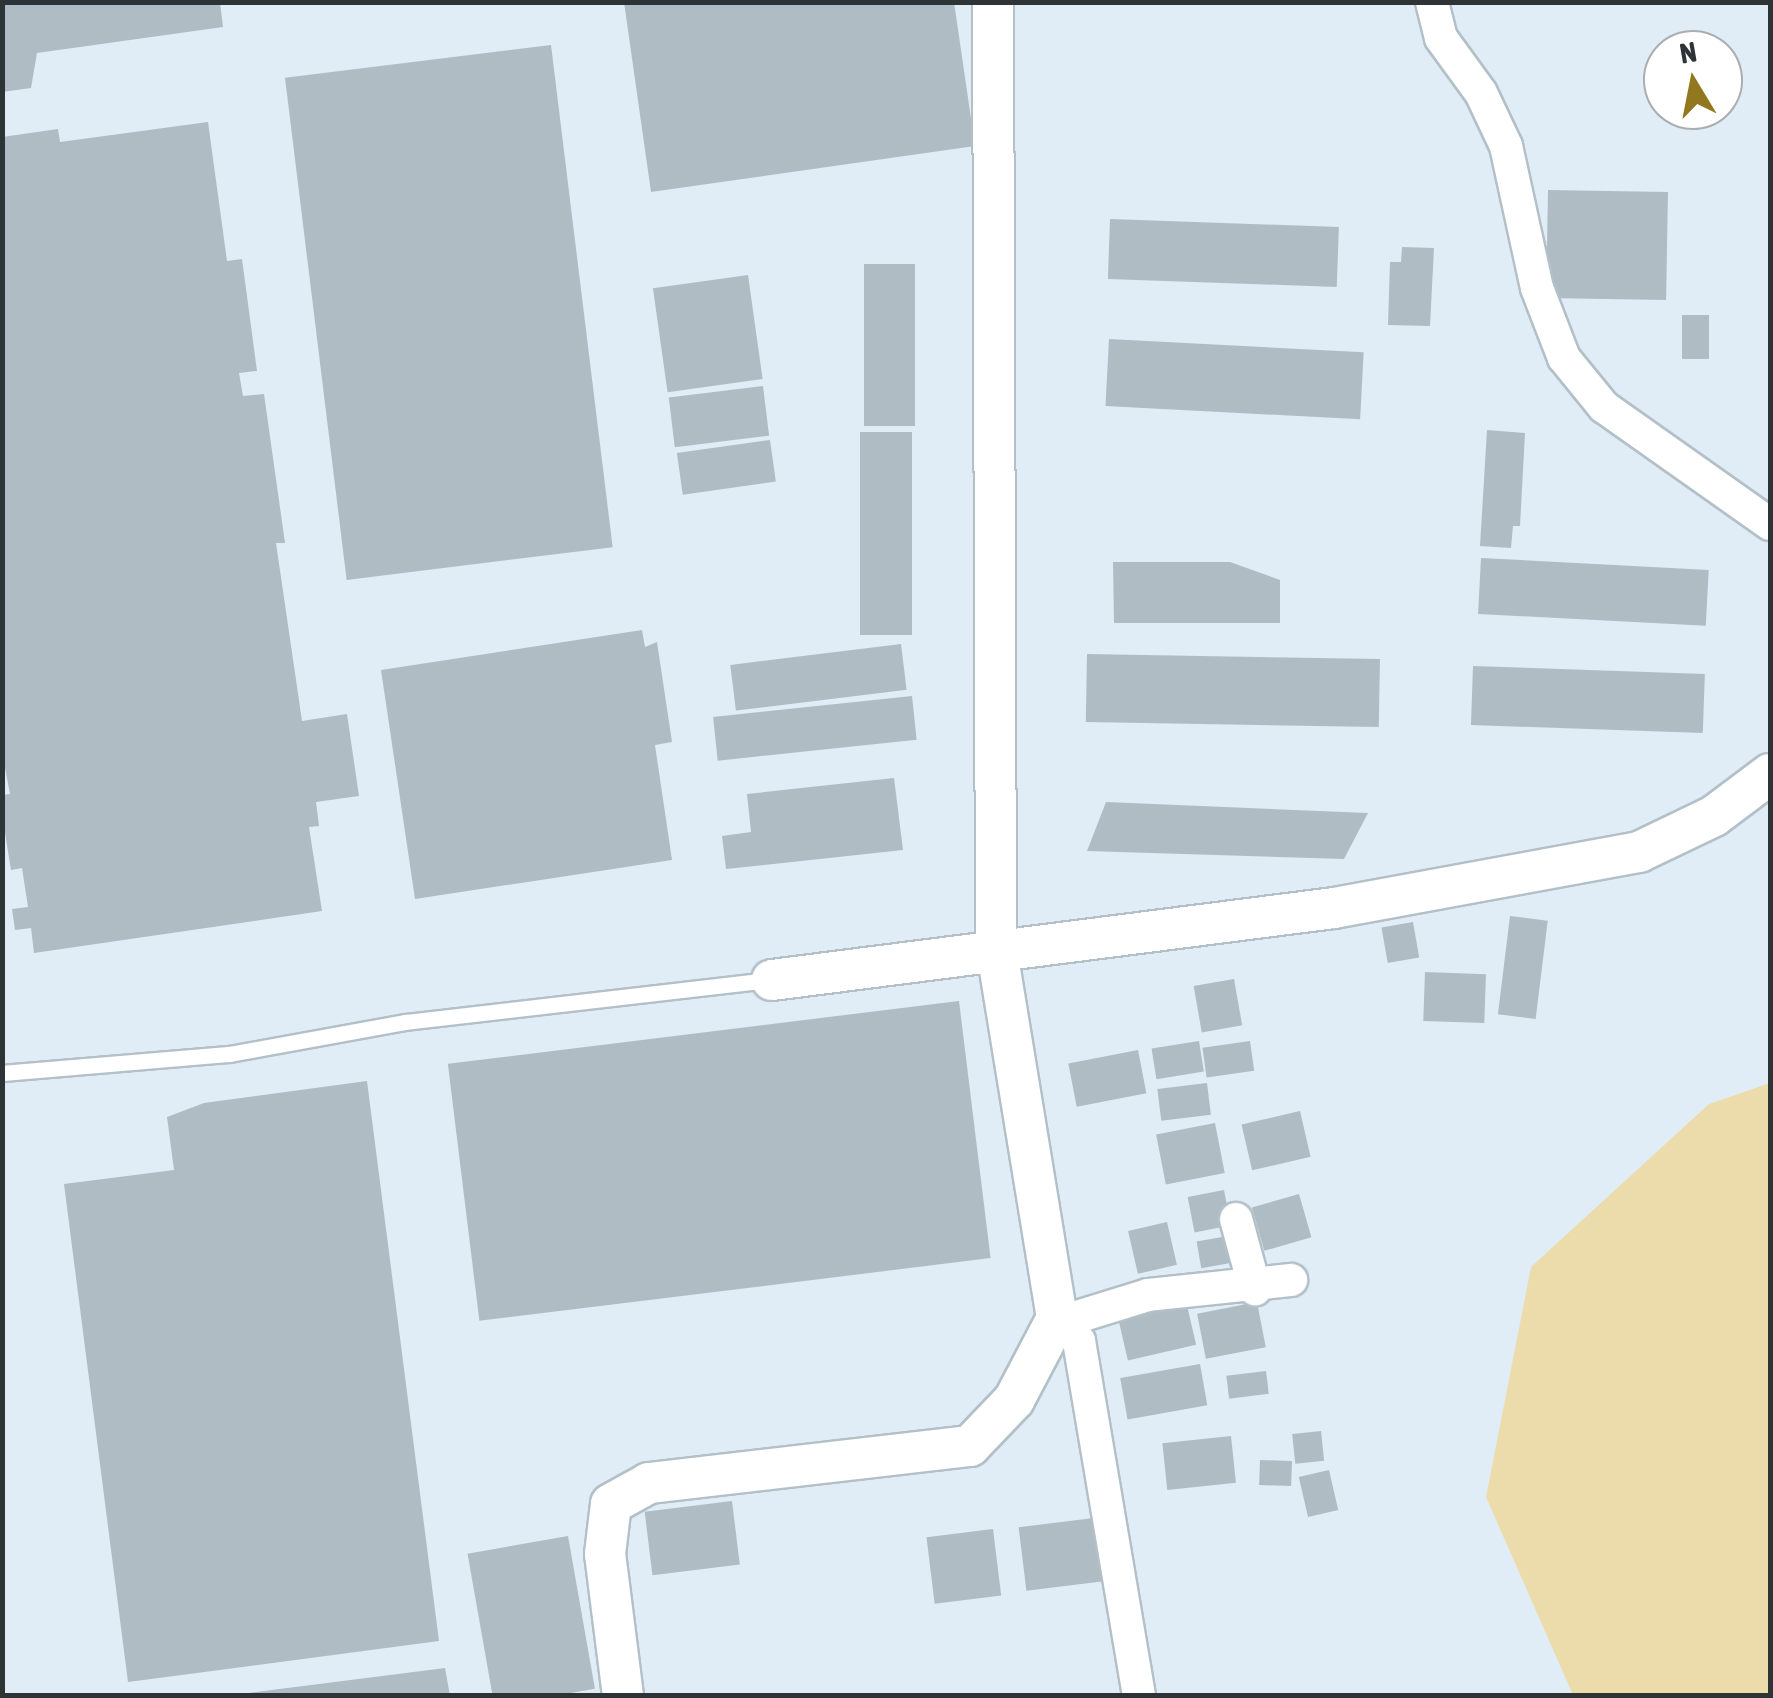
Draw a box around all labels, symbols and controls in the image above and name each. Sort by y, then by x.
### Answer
north arrow [1643,30,1743,130]
text: N [1677,35,1699,70]

